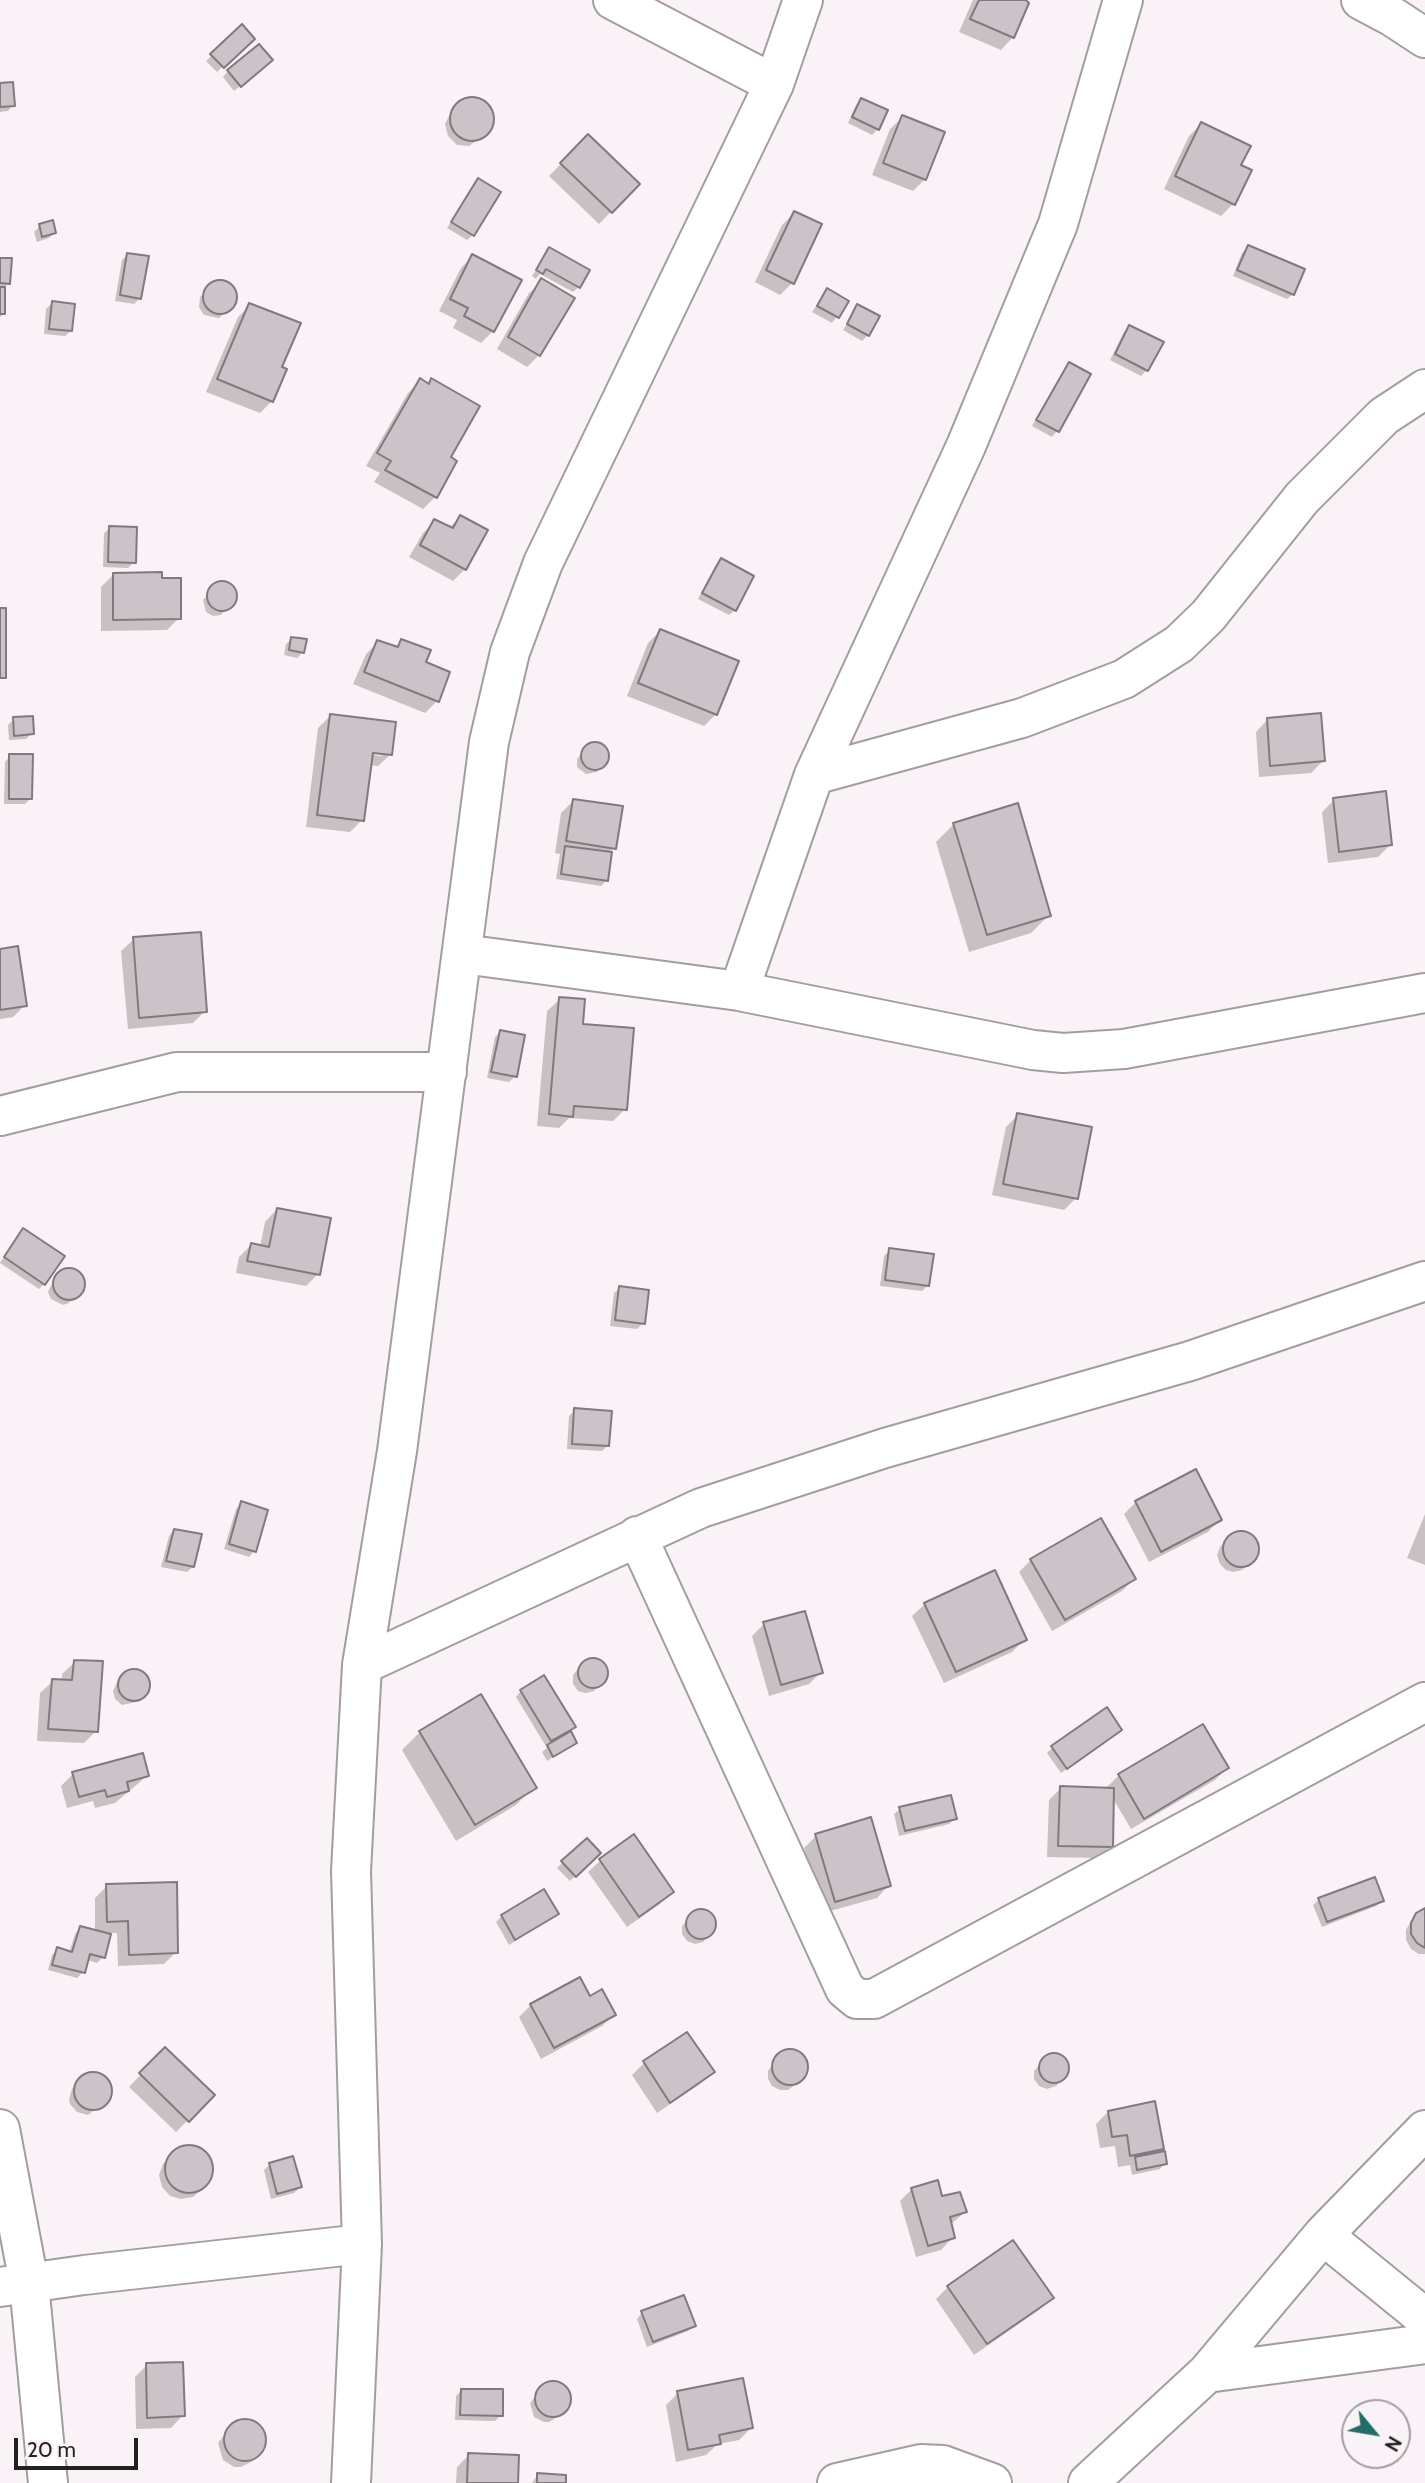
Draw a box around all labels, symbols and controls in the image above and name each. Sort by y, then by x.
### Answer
north arrow [1341,2399,1411,2469]
scale bar [18,2424,142,2468]
text: N [1380,2432,1406,2455]
text: 20 m [27,2437,76,2462]

